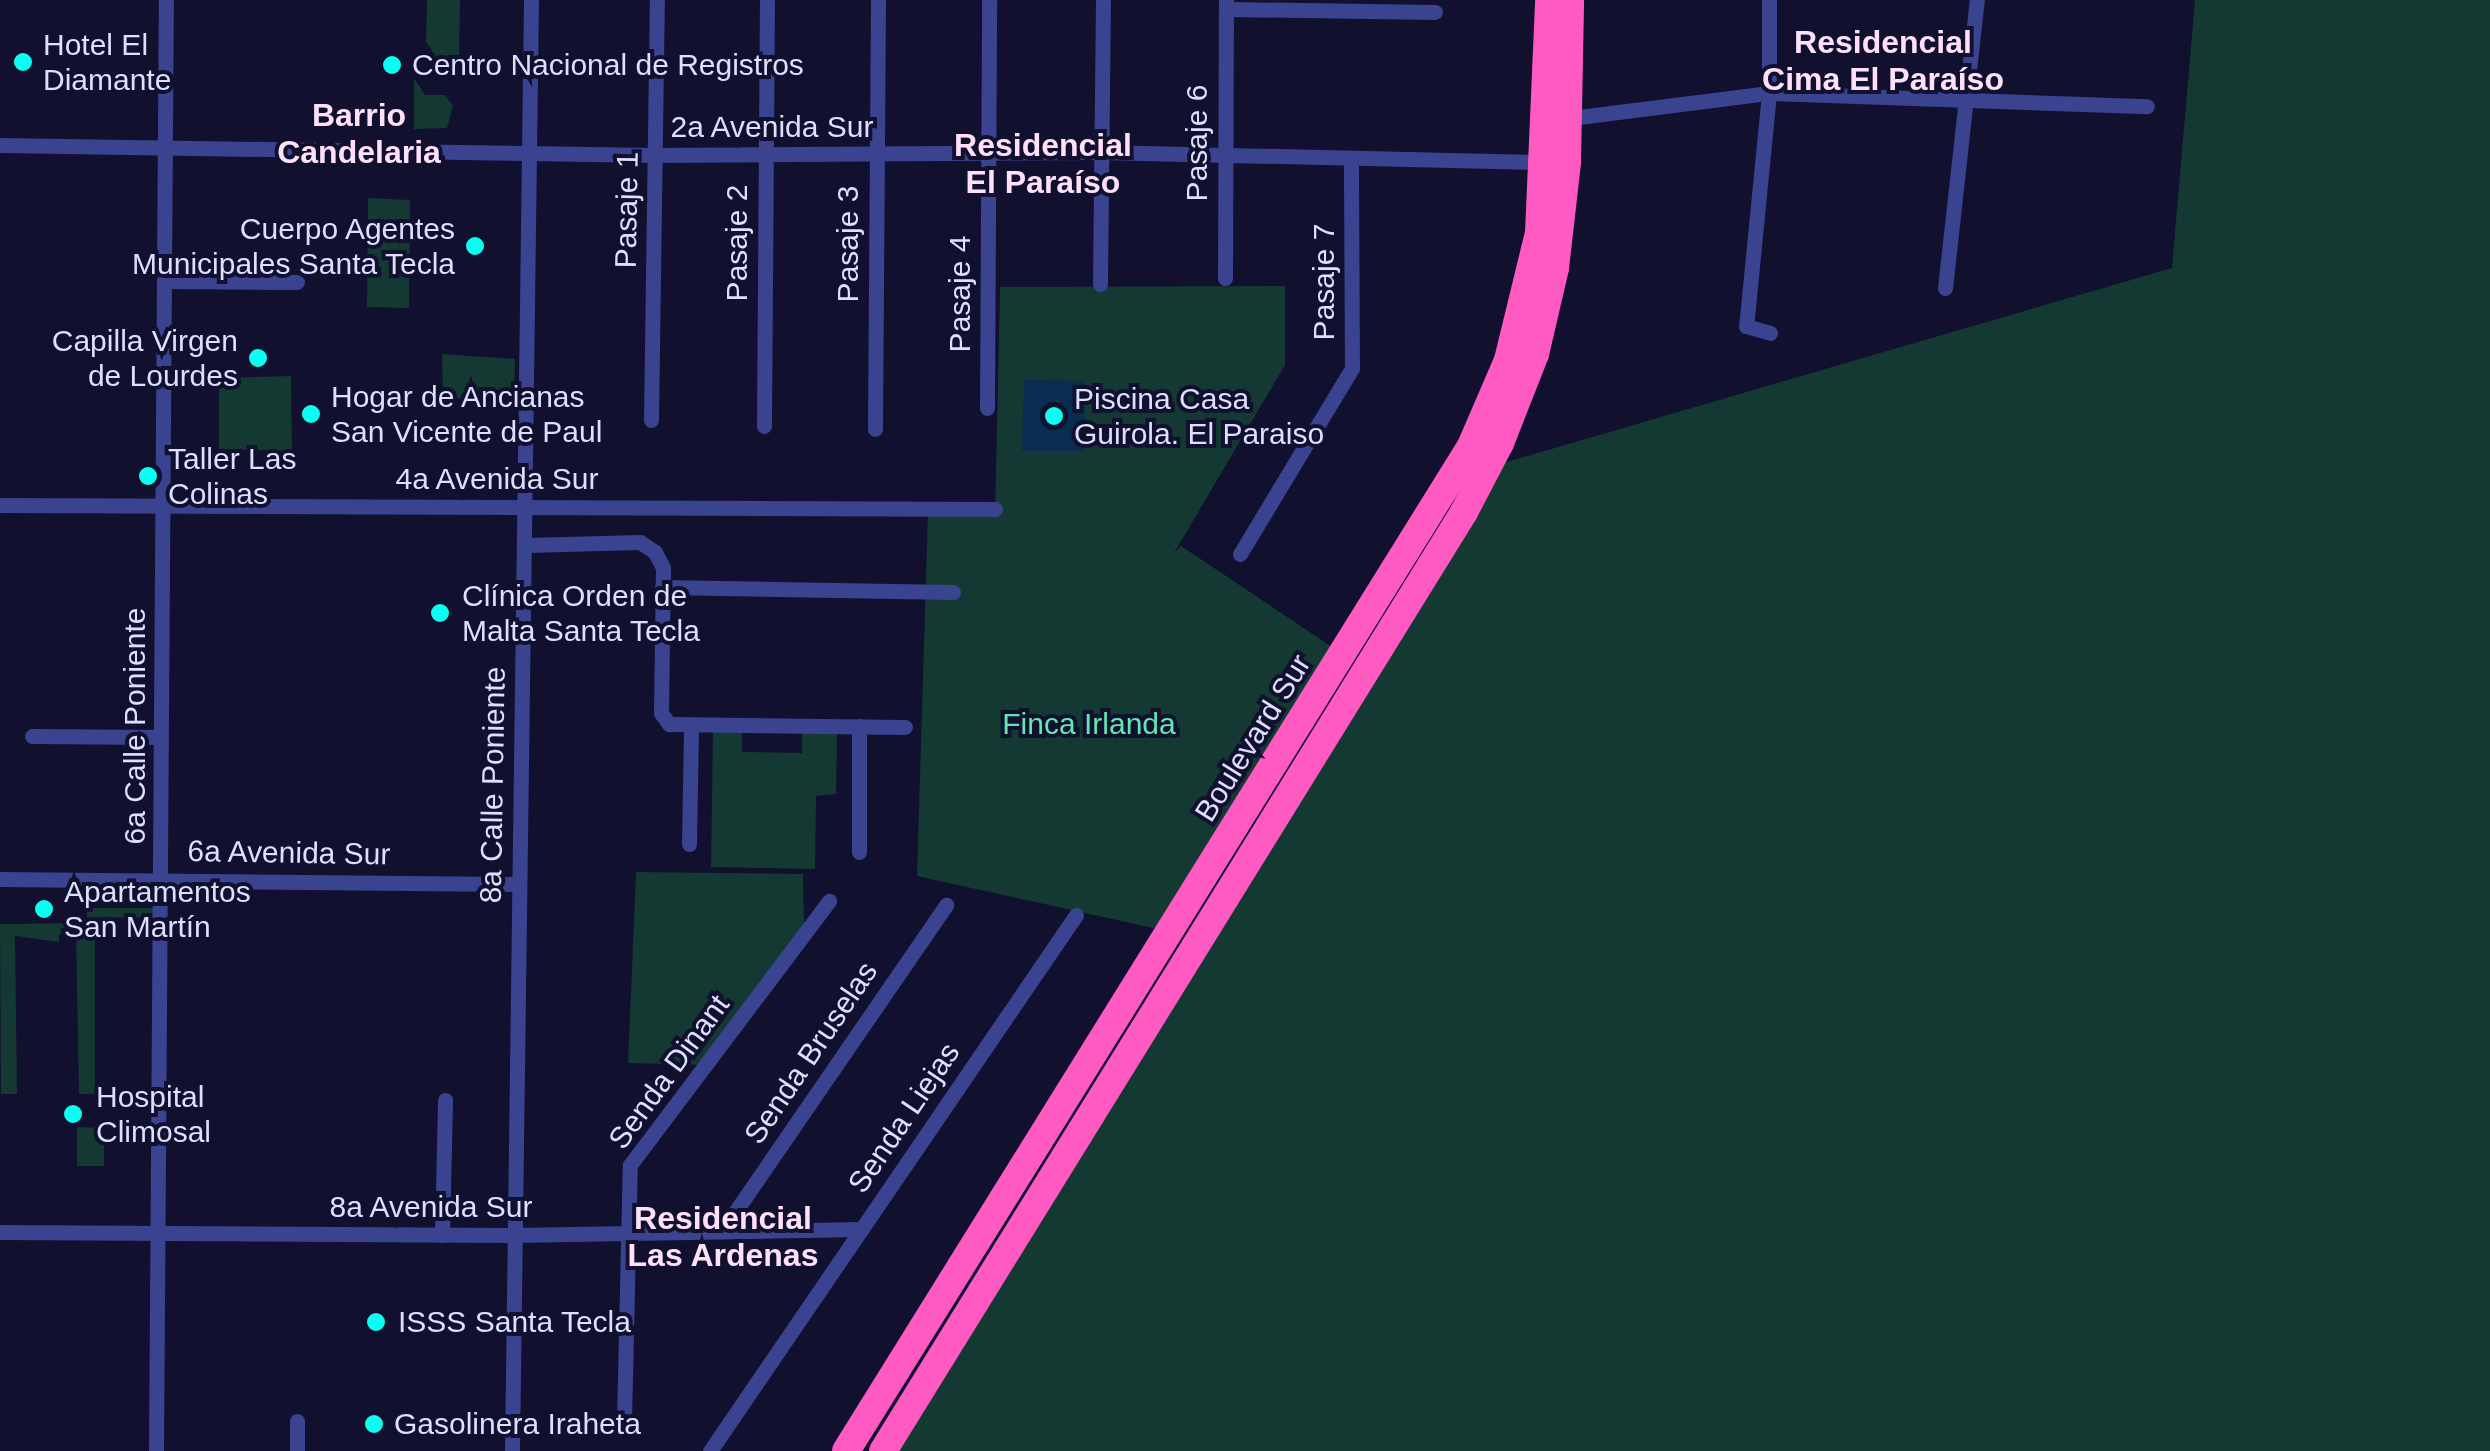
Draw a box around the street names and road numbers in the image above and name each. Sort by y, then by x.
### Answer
street label: Pasaje 6 [1179,85,1215,201]
street label: 2a Avenida Sur [670,109,874,145]
street label: Pasaje 1 [608,151,646,269]
street label: Pasaje 2 [719,185,755,301]
street label: Pasaje 3 [830,186,866,302]
street label: Pasaje 7 [1306,224,1342,340]
street label: Pasaje 4 [942,236,978,352]
street label: 4a Avenida Sur [395,461,599,497]
street label: 6a Calle Poniente [117,608,153,844]
street label: Boulevard Sur [1187,648,1319,828]
street label: 8a Calle Poniente [473,666,513,904]
street label: 6a Avenida Sur [186,833,392,873]
street label: Senda Bruselas [737,955,885,1151]
street label: Senda Dinant [601,988,737,1156]
street label: Senda Liejas [841,1036,967,1200]
street label: 8a Avenida Sur [329,1189,533,1225]

